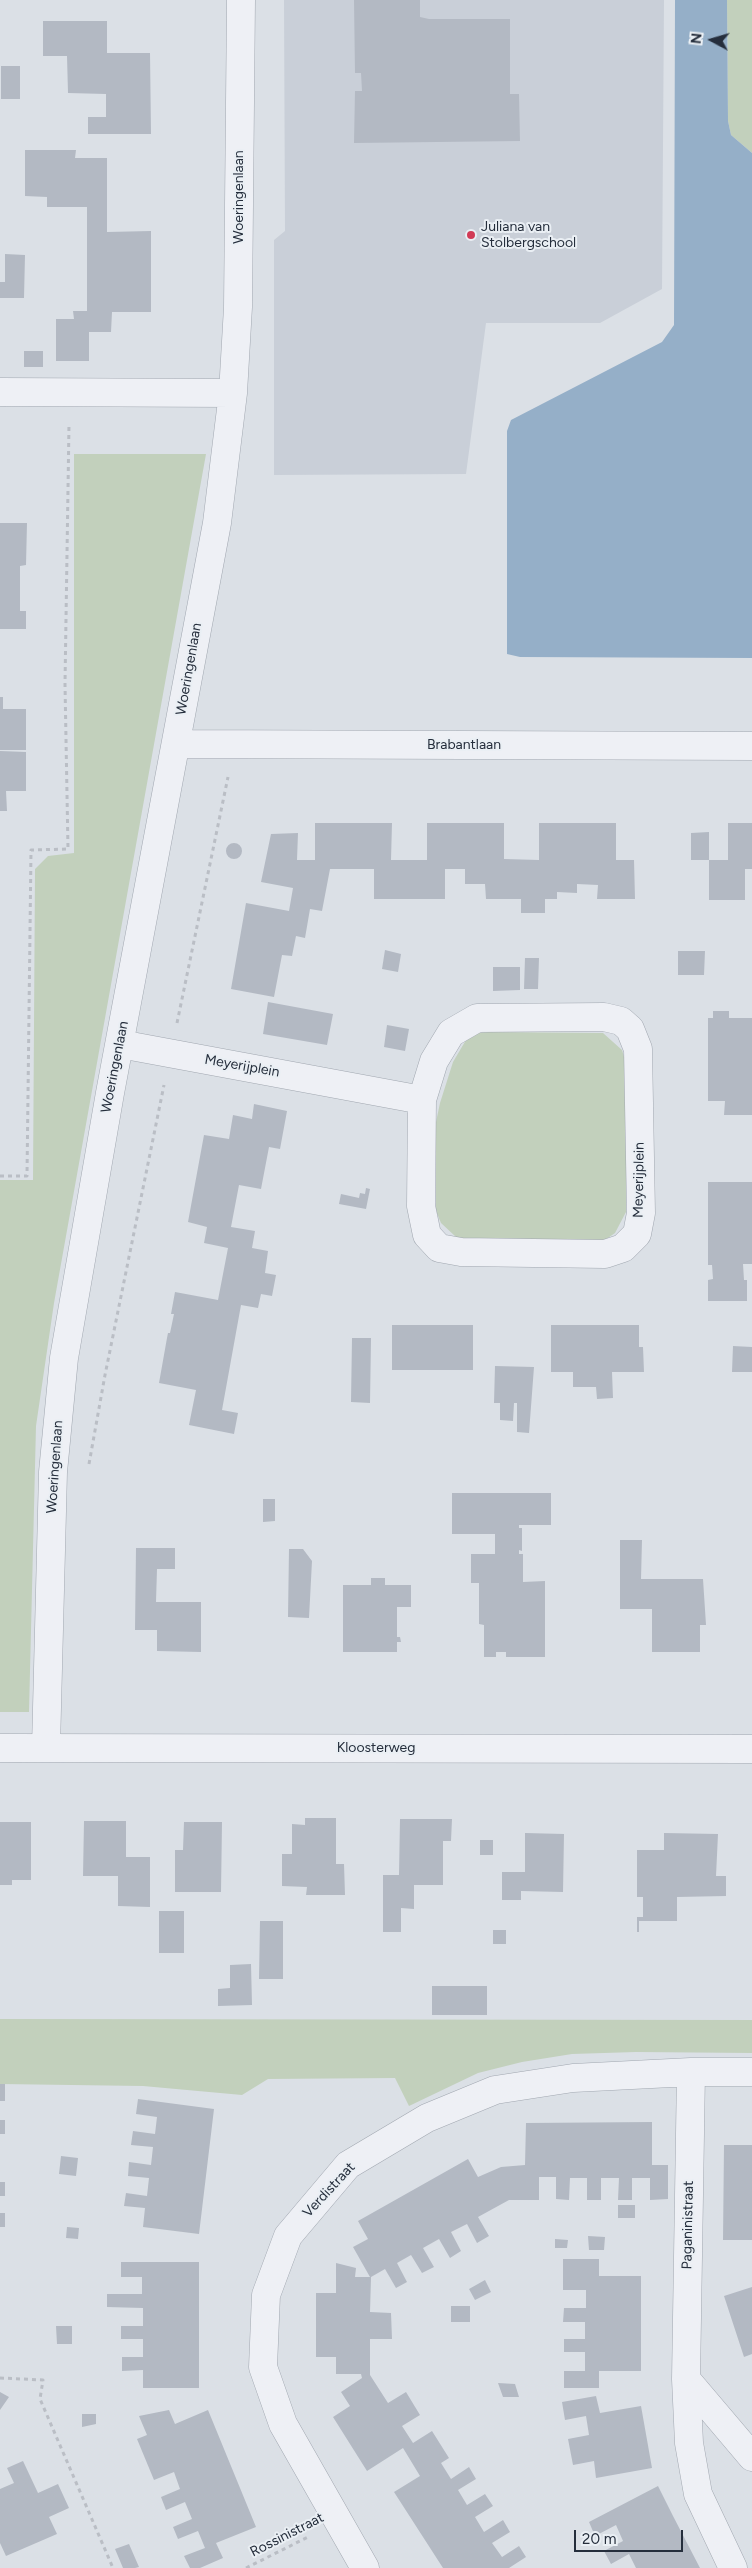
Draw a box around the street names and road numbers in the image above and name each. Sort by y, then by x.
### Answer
street label: Woeringenlaan [231,150,247,244]
street label: Woeringenlaan [173,622,205,716]
street label: Brabantlaan [427,737,501,753]
street label: Woeringenlaan [98,1020,132,1114]
street label: Meyerijplein [203,1051,281,1081]
street label: Meyerijplein [630,1142,648,1218]
street label: Woeringenlaan [43,1420,67,1514]
street label: Kloosterweg [337,1740,415,1756]
street label: Verdistraat [299,2159,359,2221]
street label: Paganinistraat [679,2181,697,2269]
street label: Rossinistraat [247,2509,327,2561]

